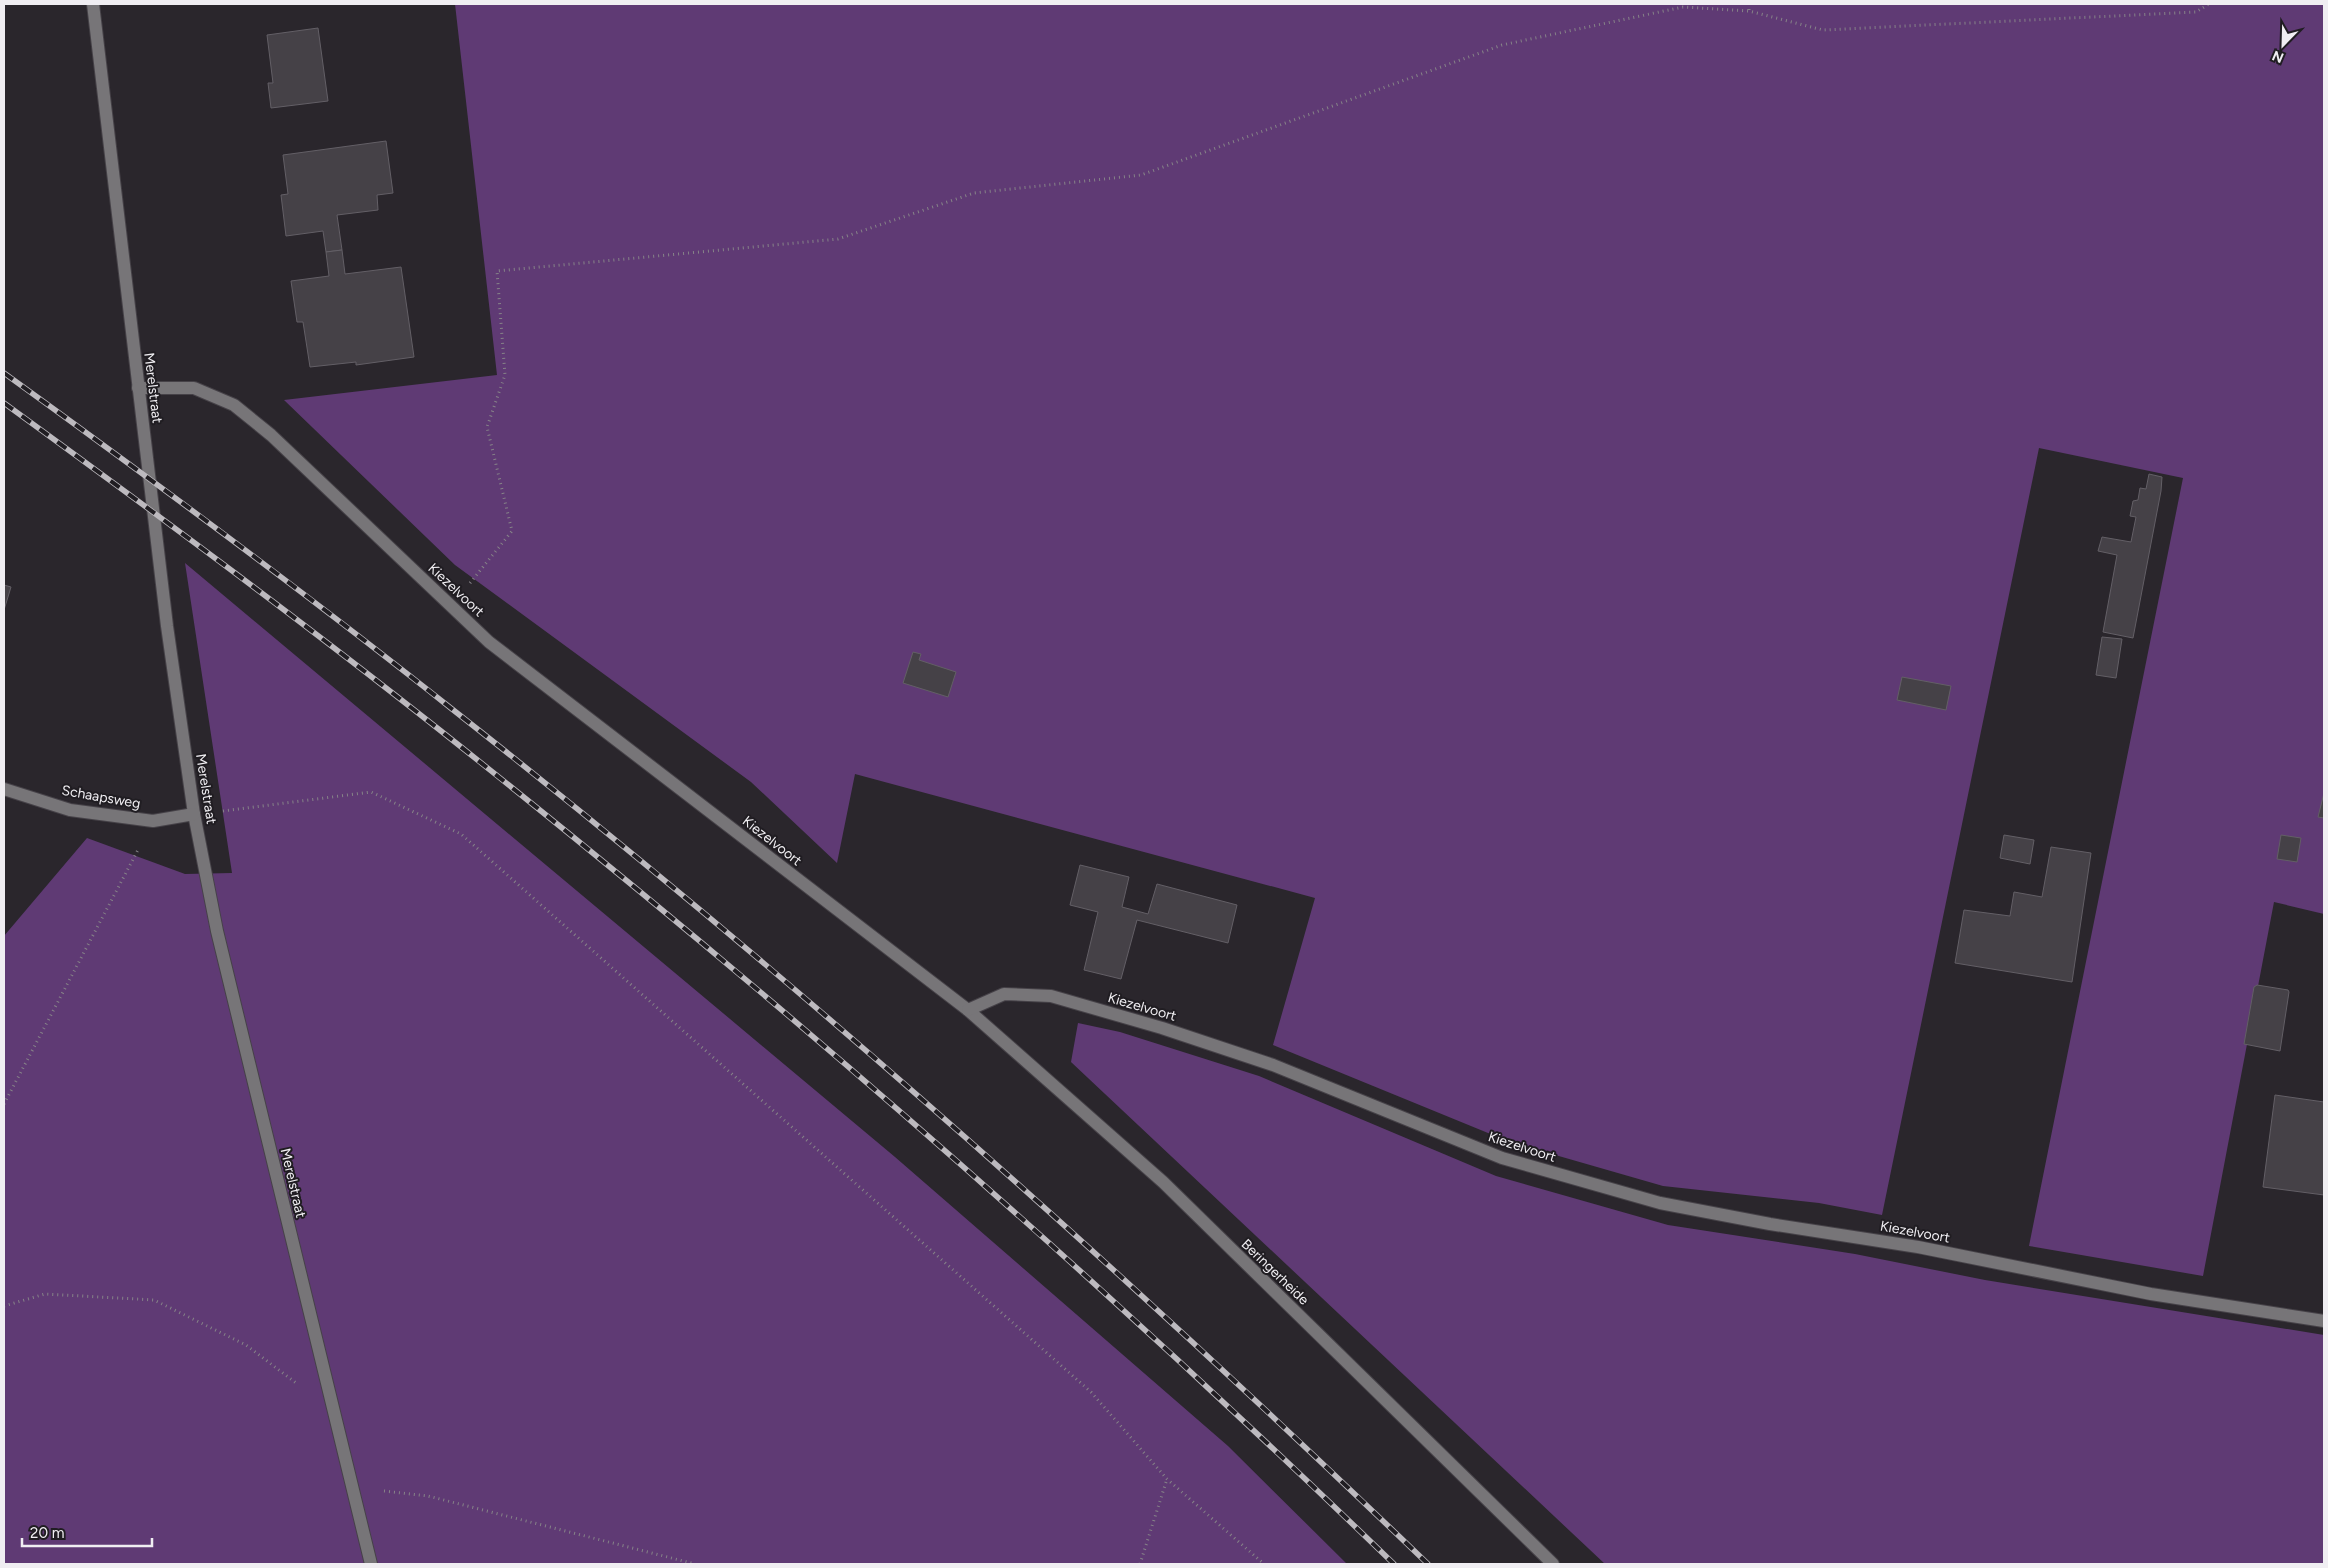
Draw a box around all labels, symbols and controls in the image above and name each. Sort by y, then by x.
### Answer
north arrow [2258,20,2308,70]
text: N [2270,47,2286,66]
street label: Merelstraat [140,352,166,424]
street label: Kiezelvoort [424,560,488,620]
street label: Merelstraat [192,753,220,825]
street label: Schaapsweg [60,782,142,812]
street label: Kiezelvoort [739,813,805,869]
street label: Kiezelvoort [1106,989,1178,1025]
street label: Kiezelvoort [1486,1128,1558,1166]
street label: Merelstraat [277,1146,309,1220]
street label: Kiezelvoort [1879,1218,1951,1246]
street label: Beringerheide [1238,1236,1312,1309]
scale bar [22,1516,152,1548]
text: 20 m [30,1524,64,1542]

